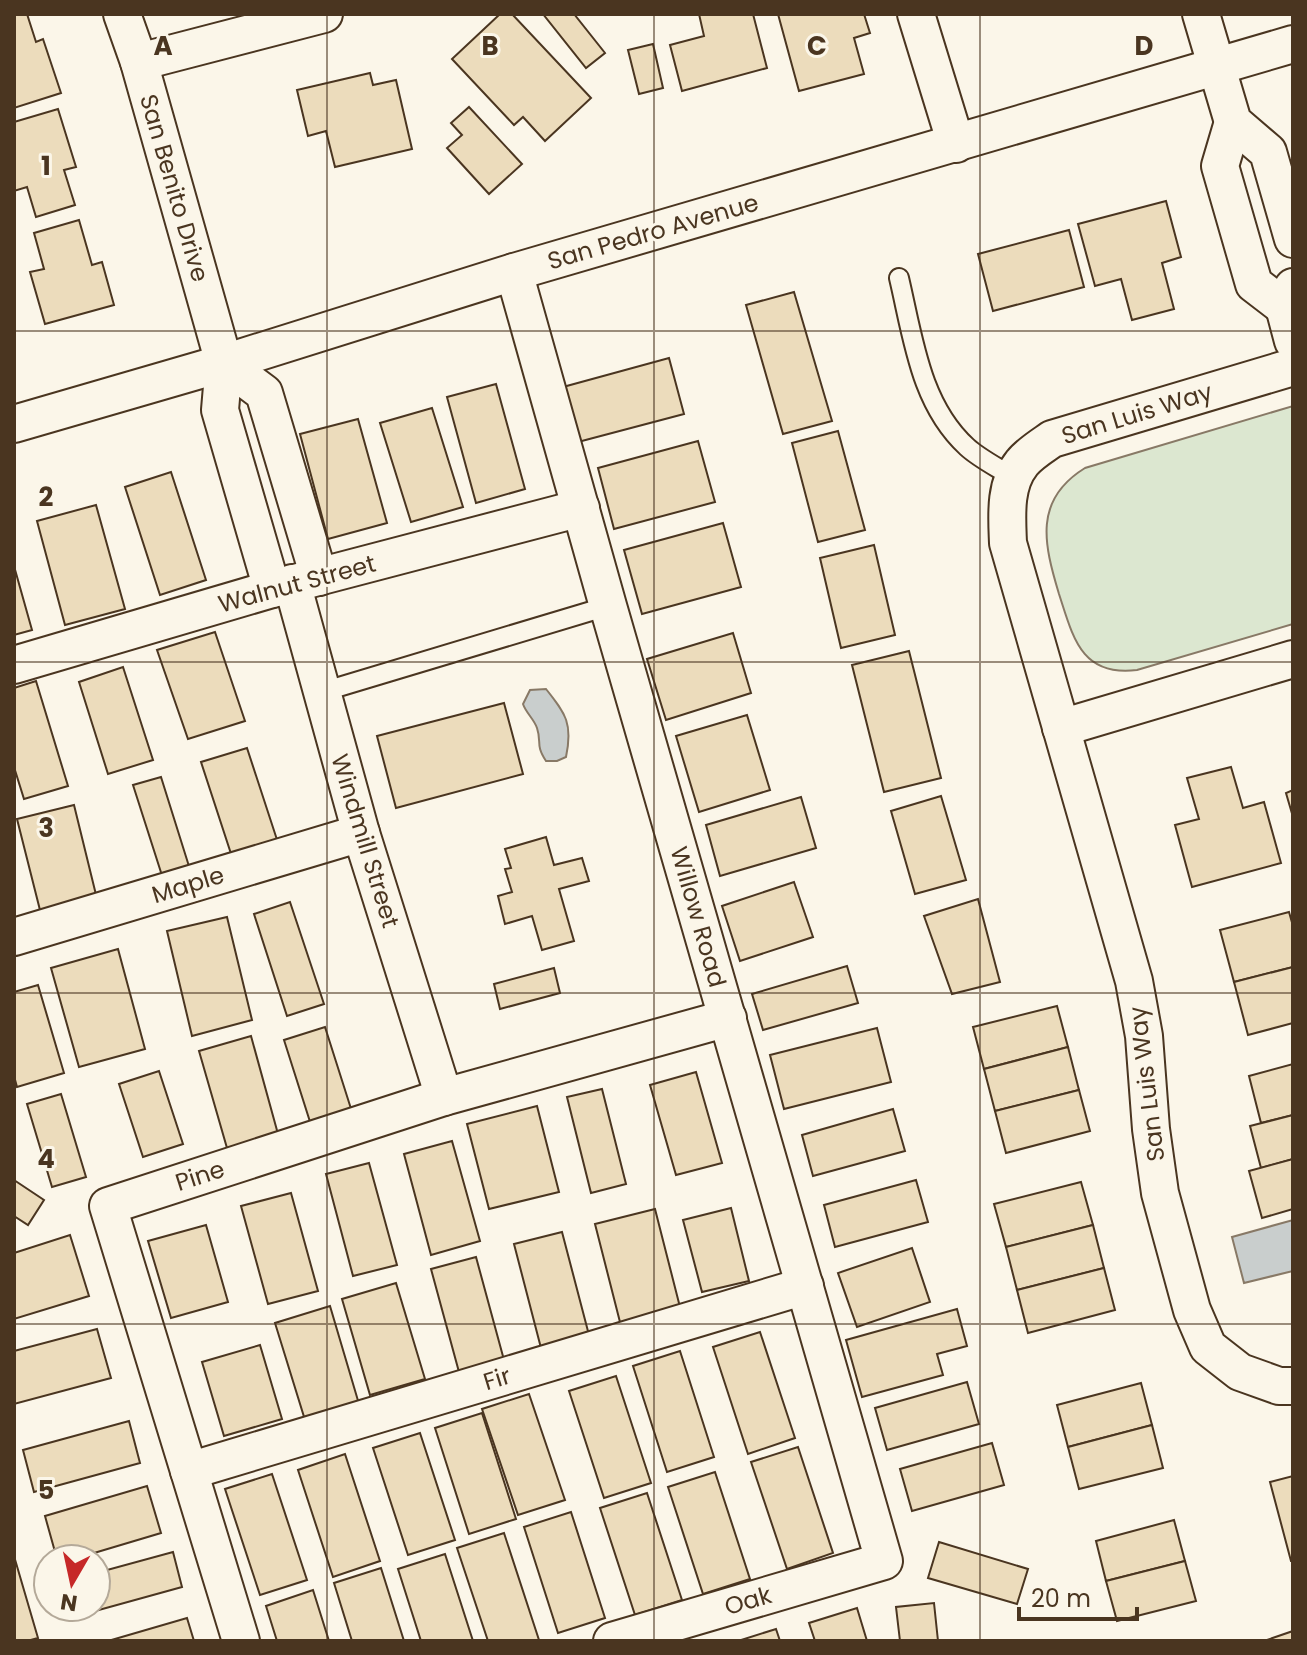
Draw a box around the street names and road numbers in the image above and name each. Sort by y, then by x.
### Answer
street label: San Benito Drive [132,90,217,285]
street label: San Pedro Avenue [544,186,762,277]
street label: San Luis Way [1058,375,1217,452]
street label: Walnut Street [215,547,379,620]
street label: Windmill Street [323,750,408,932]
street label: Willow Road [663,843,734,991]
street label: Maple [148,858,228,911]
street label: San Luis Way [1121,1004,1172,1163]
street label: Pine [171,1152,229,1199]
street label: Fir [479,1359,515,1398]
street label: Oak [721,1578,776,1623]

